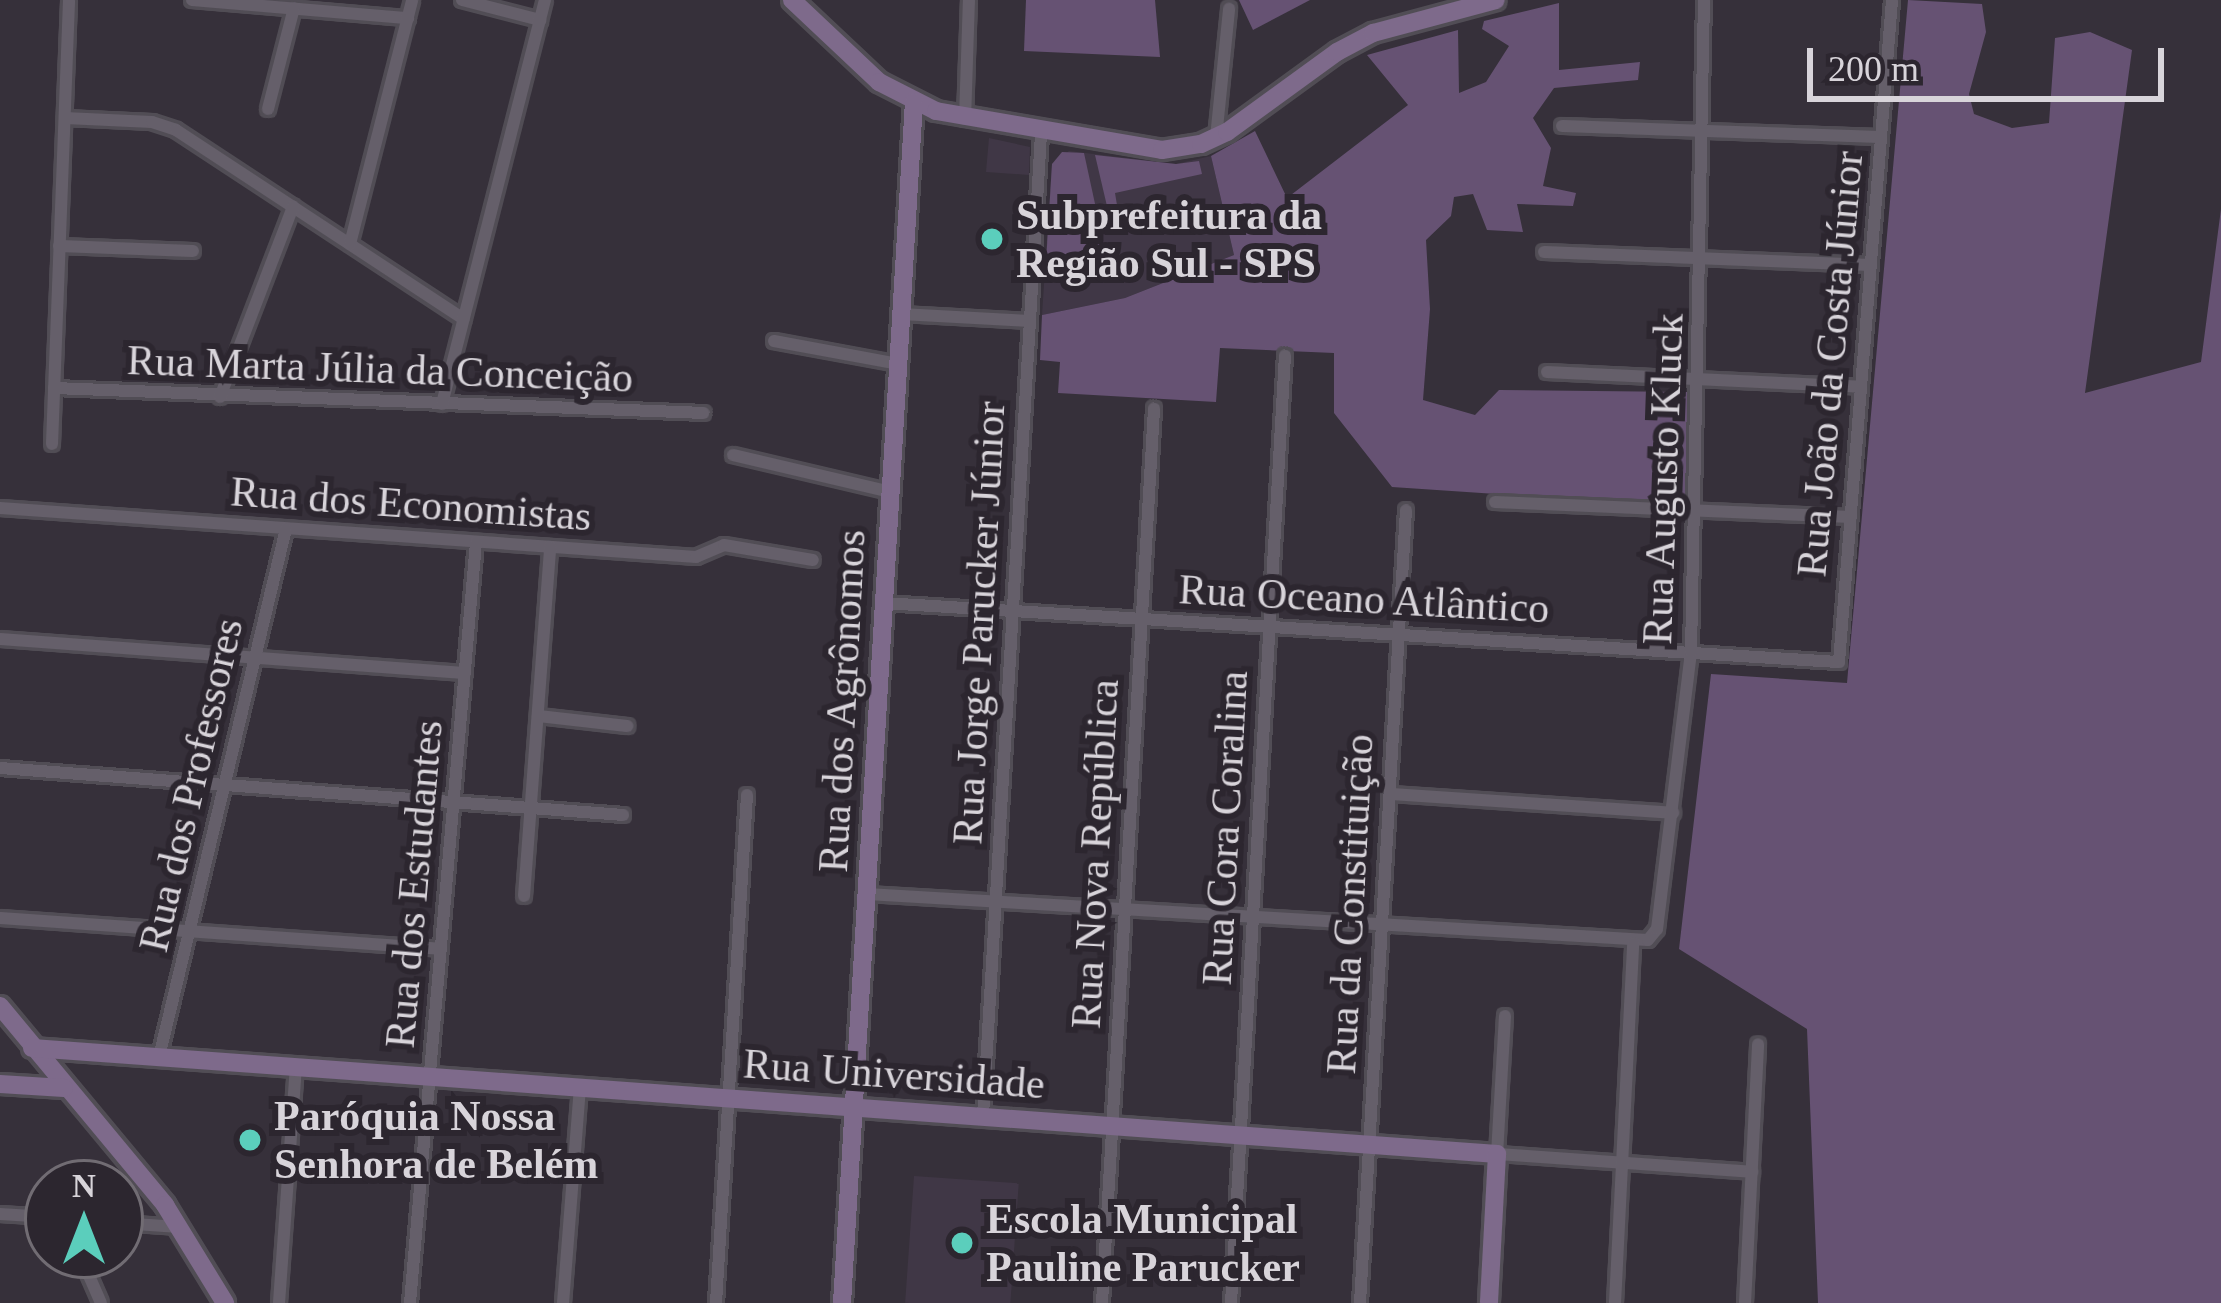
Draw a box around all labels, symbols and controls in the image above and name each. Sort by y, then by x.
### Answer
scale bar [1813,24,2170,98]
text: 200 m [1828,49,1919,89]
street label: Rua João da Costa Júnior [1786,149,1874,579]
place label: Subprefeitura da Região Sul - SPS [1016,190,1322,288]
marker: Subprefeitura da Região Sul - SPS [979,226,1005,252]
street label: Rua Augusto Kluck [1632,311,1694,647]
street label: Rua Marta Júlia da Conceição [126,335,634,403]
street label: Rua Jorge Parucker Júnior [942,400,1016,846]
street label: Rua dos Economistas [229,466,593,542]
street label: Rua dos Agrônomos [808,527,876,875]
street label: Rua Oceano Atlântico [1176,564,1552,634]
street label: Rua dos Professores [128,613,254,957]
street label: Rua Cora Coralina [1192,669,1258,987]
street label: Rua Nova República [1061,678,1129,1030]
street label: Rua dos Estudantes [375,718,453,1050]
street label: Rua da Constituição [1316,733,1384,1075]
street label: Rua Universidade [742,1038,1046,1110]
place label: Paróquia Nossa Senhora de Belém [274,1091,598,1190]
marker: Paróquia Nossa Senhora de Belém [237,1127,263,1153]
north arrow [24,1159,144,1279]
text: N [72,1168,96,1204]
place label: Escola Municipal Pauline Parucker [986,1194,1300,1292]
marker: Escola Municipal Pauline Parucker [949,1230,975,1256]

